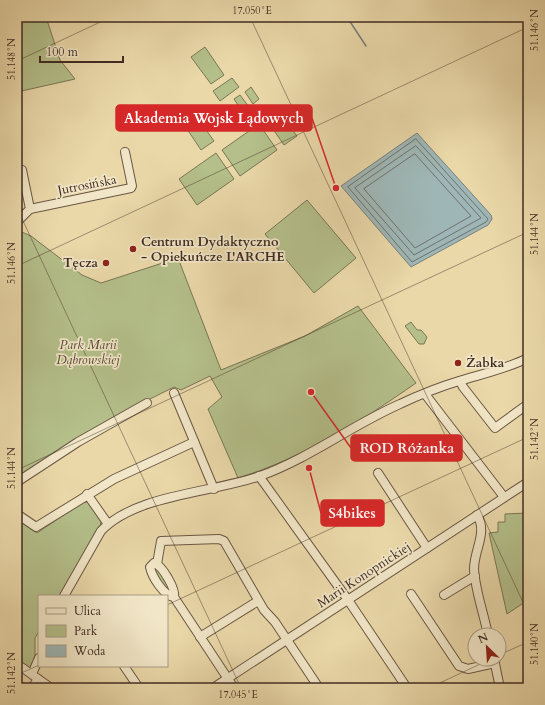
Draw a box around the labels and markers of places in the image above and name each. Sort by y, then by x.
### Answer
callout: Akademia Wojsk Lądowych [116,105,312,131]
place label: Centrum Dydaktyczno - Opiekuńcze L'ARCHE [141,233,284,266]
marker: Centrum Dydaktyczno - Opiekuńcze L'ARCHE [128,244,138,254]
place label: Tęcza [63,254,99,272]
marker: Tęcza [101,258,111,268]
place label: Żabka [466,354,505,372]
marker: Żabka [453,358,463,368]
callout: ROD Różanka [351,435,462,461]
callout: S4bikes [321,500,384,526]

